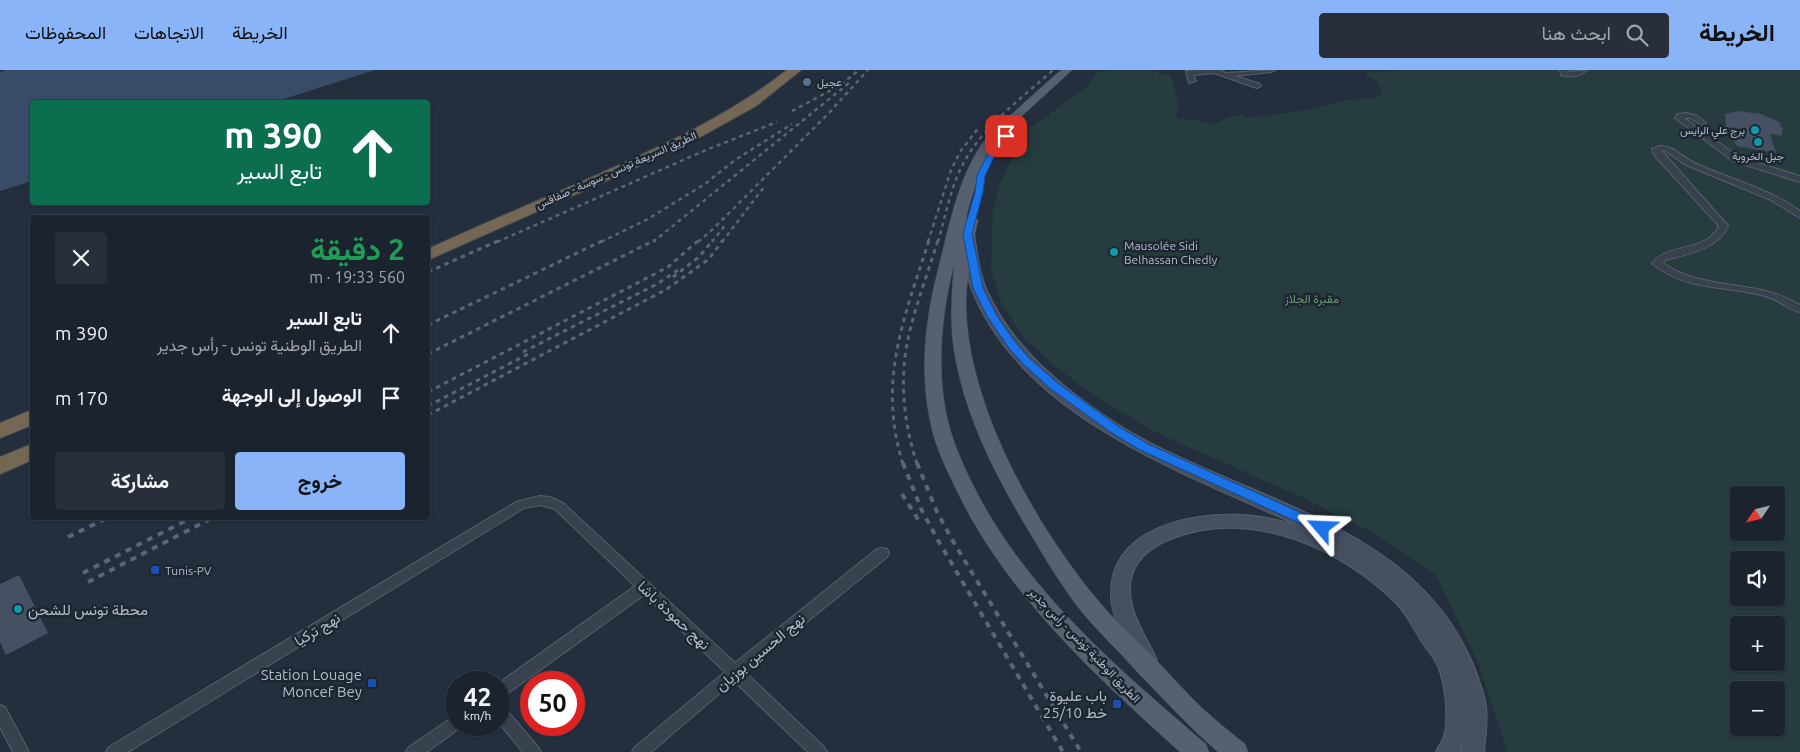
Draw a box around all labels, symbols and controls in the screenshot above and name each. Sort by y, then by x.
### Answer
search box [1319,13,1669,58]
text: الخريطة [1699,19,1775,46]
icon: search [1623,21,1651,49]
text: المحفوظات [25,22,106,42]
text: الاتجاهات [134,22,204,42]
text: الخريطة [232,22,288,42]
text: ابحث هنا [1541,22,1611,44]
marker: عجيل [801,76,813,88]
place label: عجيل [817,76,842,89]
text: 390 m [224,115,322,155]
pin [985,115,1027,157]
icon: ahead [340,120,405,185]
icon: arrive [992,122,1020,150]
place label: برج علي الرايس [1680,124,1745,140]
marker: برج علي الرايس [1749,124,1761,136]
street label: الطريق السريعة تونس - سوسة - صفاقس [534,129,699,212]
marker: جبل الخروبة [1752,136,1764,148]
place label: جبل الخروبة [1732,150,1784,163]
text: تابع السير [237,158,322,183]
button: close [55,232,107,284]
text: 2 دقيقة [310,232,405,266]
place label: Mausolée Sidi Belhassan Chedly [1124,239,1218,266]
marker: Mausolée Sidi Belhassan Chedly [1108,246,1120,258]
text: 560 m · 19:33 [309,268,405,286]
park label: مقبرة الجلاز [1284,292,1339,307]
text: تابع السير [287,307,362,329]
icon: ahead [377,319,405,347]
text: 390 m [55,322,108,344]
text: الطريق الوطنية تونس - رأس جدير [157,336,362,354]
text: الوصول إلى الوجهة [222,384,362,406]
icon: arrive [377,384,405,412]
text: 170 m [55,387,108,409]
button: مشاركة [55,452,225,510]
button: خروج [235,452,405,510]
north arrow [1730,486,1785,541]
map controls [1730,486,1785,736]
position arrow [1295,501,1347,553]
button: sound [1730,551,1785,606]
marker: Tunis-PV [149,564,161,576]
place label: Tunis-PV [165,564,212,577]
street label: نهج حمودة باشا [632,577,714,655]
street label: الطريق الوطنية تونس - رأس جدير [1025,584,1143,706]
place label: محطة تونس للشحن [28,601,148,620]
marker: محطة تونس للشحن [12,603,24,615]
street label: نهج تركيا [291,609,345,652]
street label: نهج الحسين بوزيان [712,610,810,697]
button: + [1730,616,1785,671]
place label: Station Louage Moncef Bey [261,666,362,700]
speed limit sign: 50 [520,671,585,736]
marker: Station Louage Moncef Bey [366,677,378,689]
button: − [1730,681,1785,736]
text: 42 [463,683,492,711]
place label: باب عليوة خط 25/10 [1043,687,1107,721]
marker: باب عليوة خط 25/10 [1111,698,1123,710]
text: km/h [464,709,491,722]

